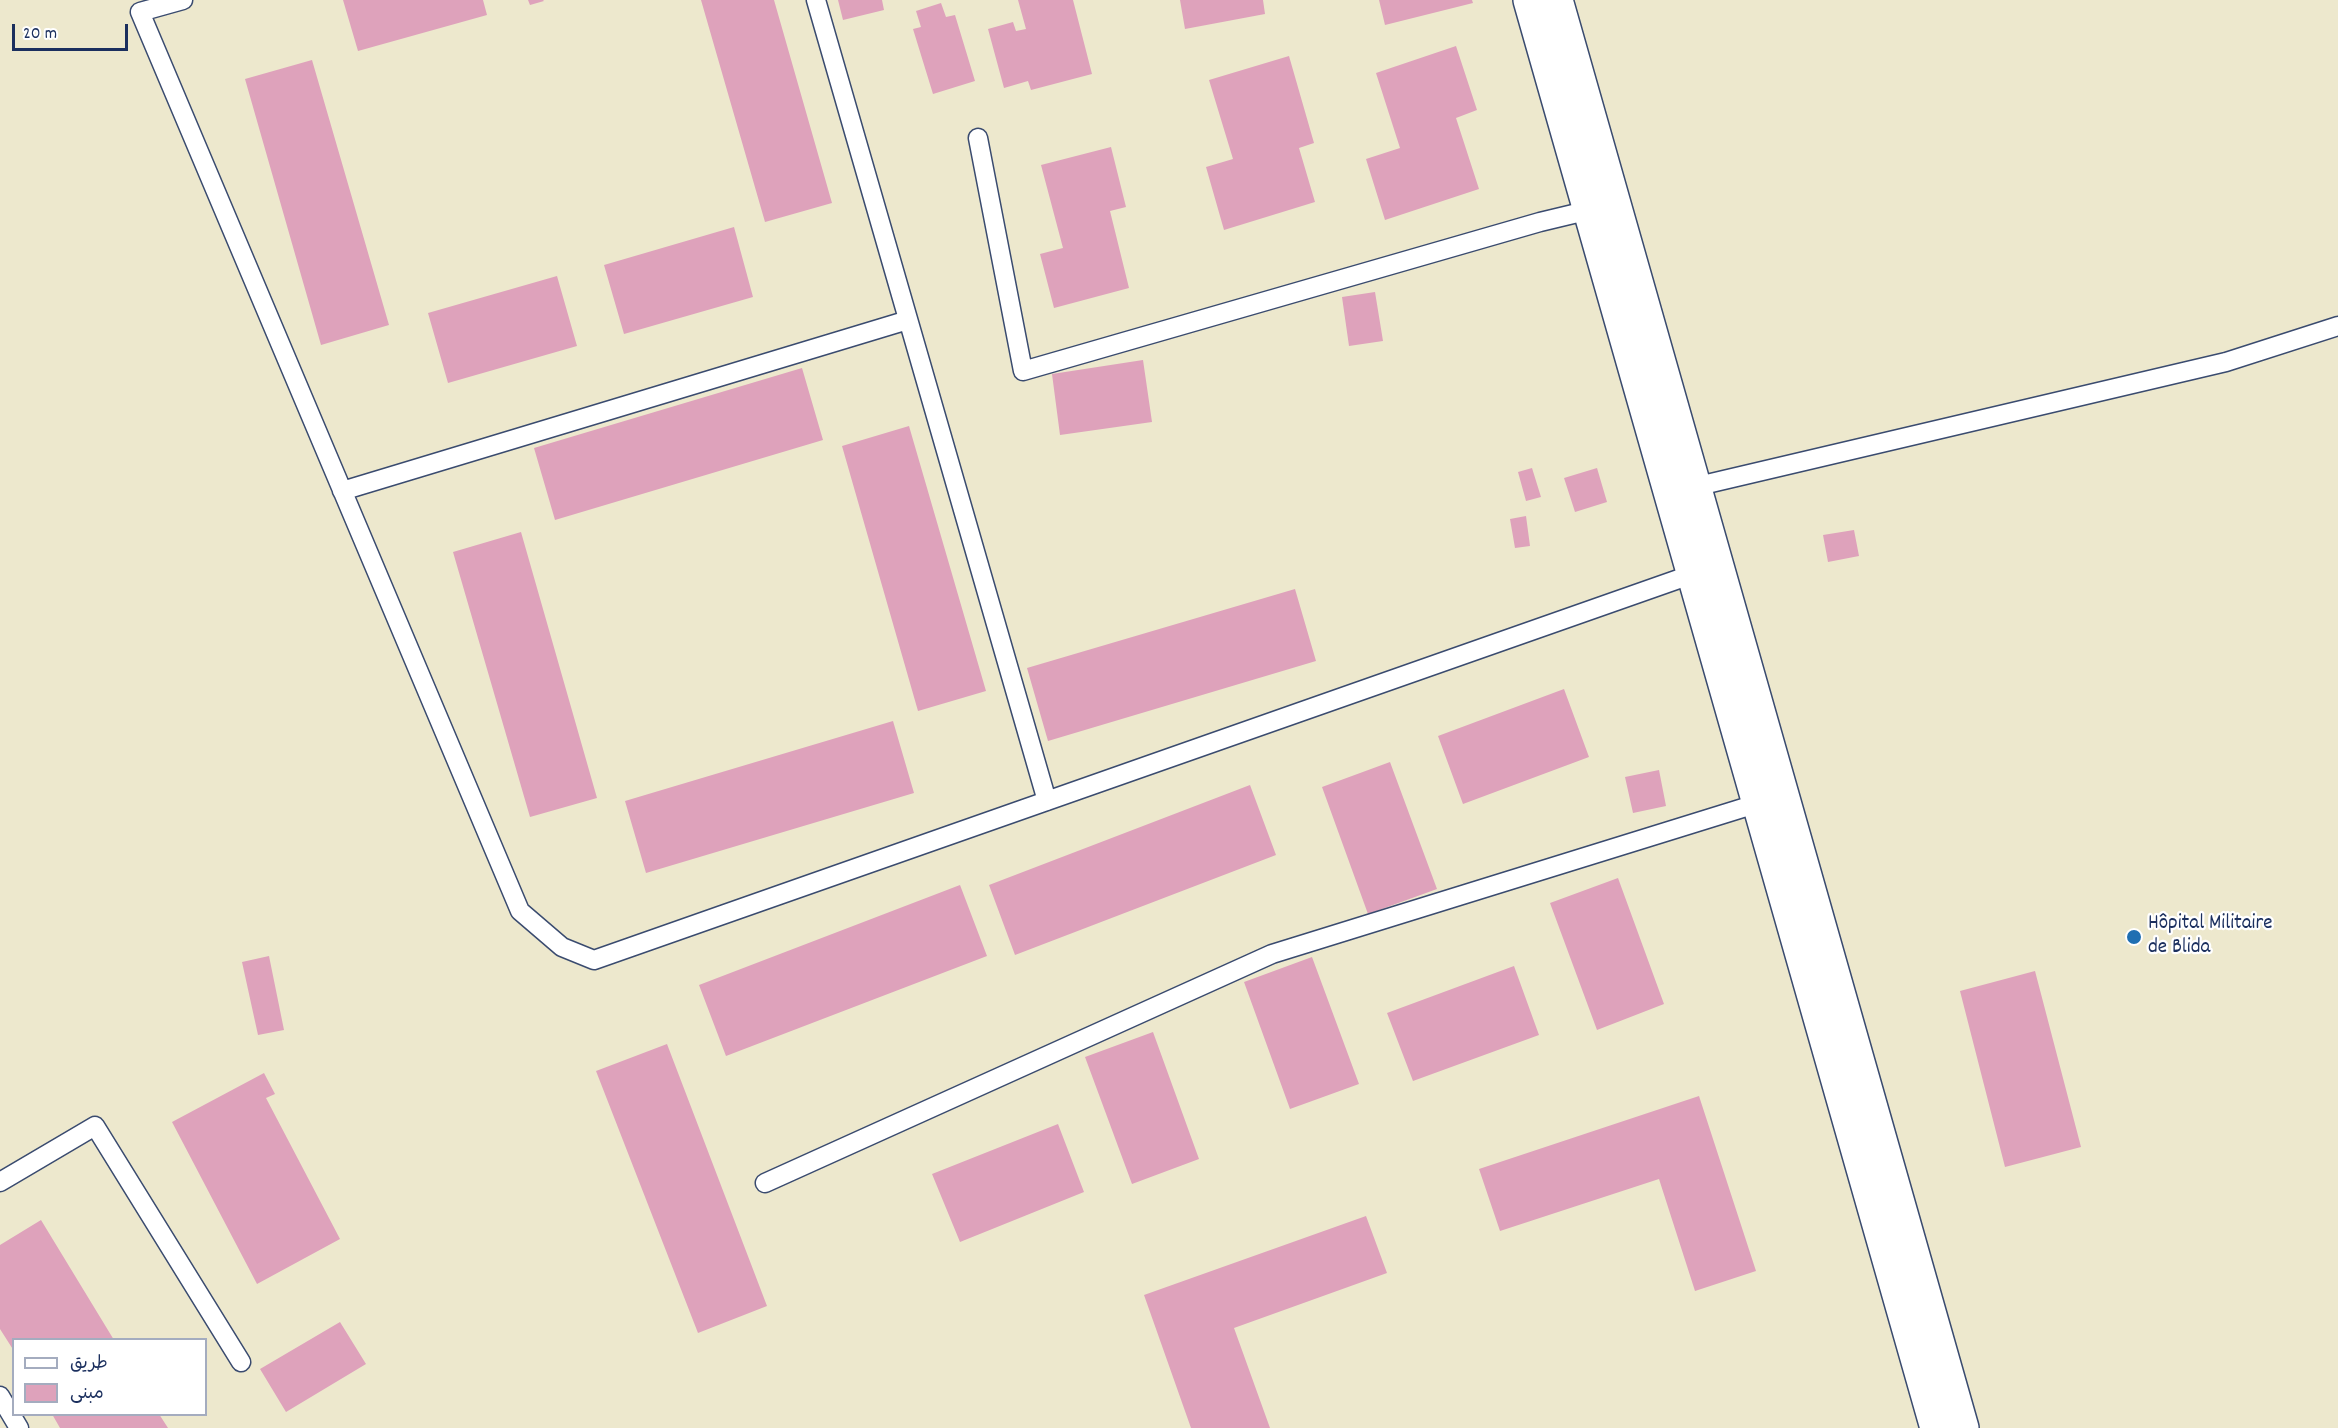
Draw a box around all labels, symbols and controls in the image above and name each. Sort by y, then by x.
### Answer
scale bar [15,12,130,50]
text: 20 m [23,22,57,47]
place label: Hôpital Militaire de Blida [2148,912,2272,962]
marker: Hôpital Militaire de Blida [2125,928,2143,946]
legend [12,1338,207,1416]
text: طريق [70,1352,108,1377]
text: مبنى [70,1382,104,1407]

